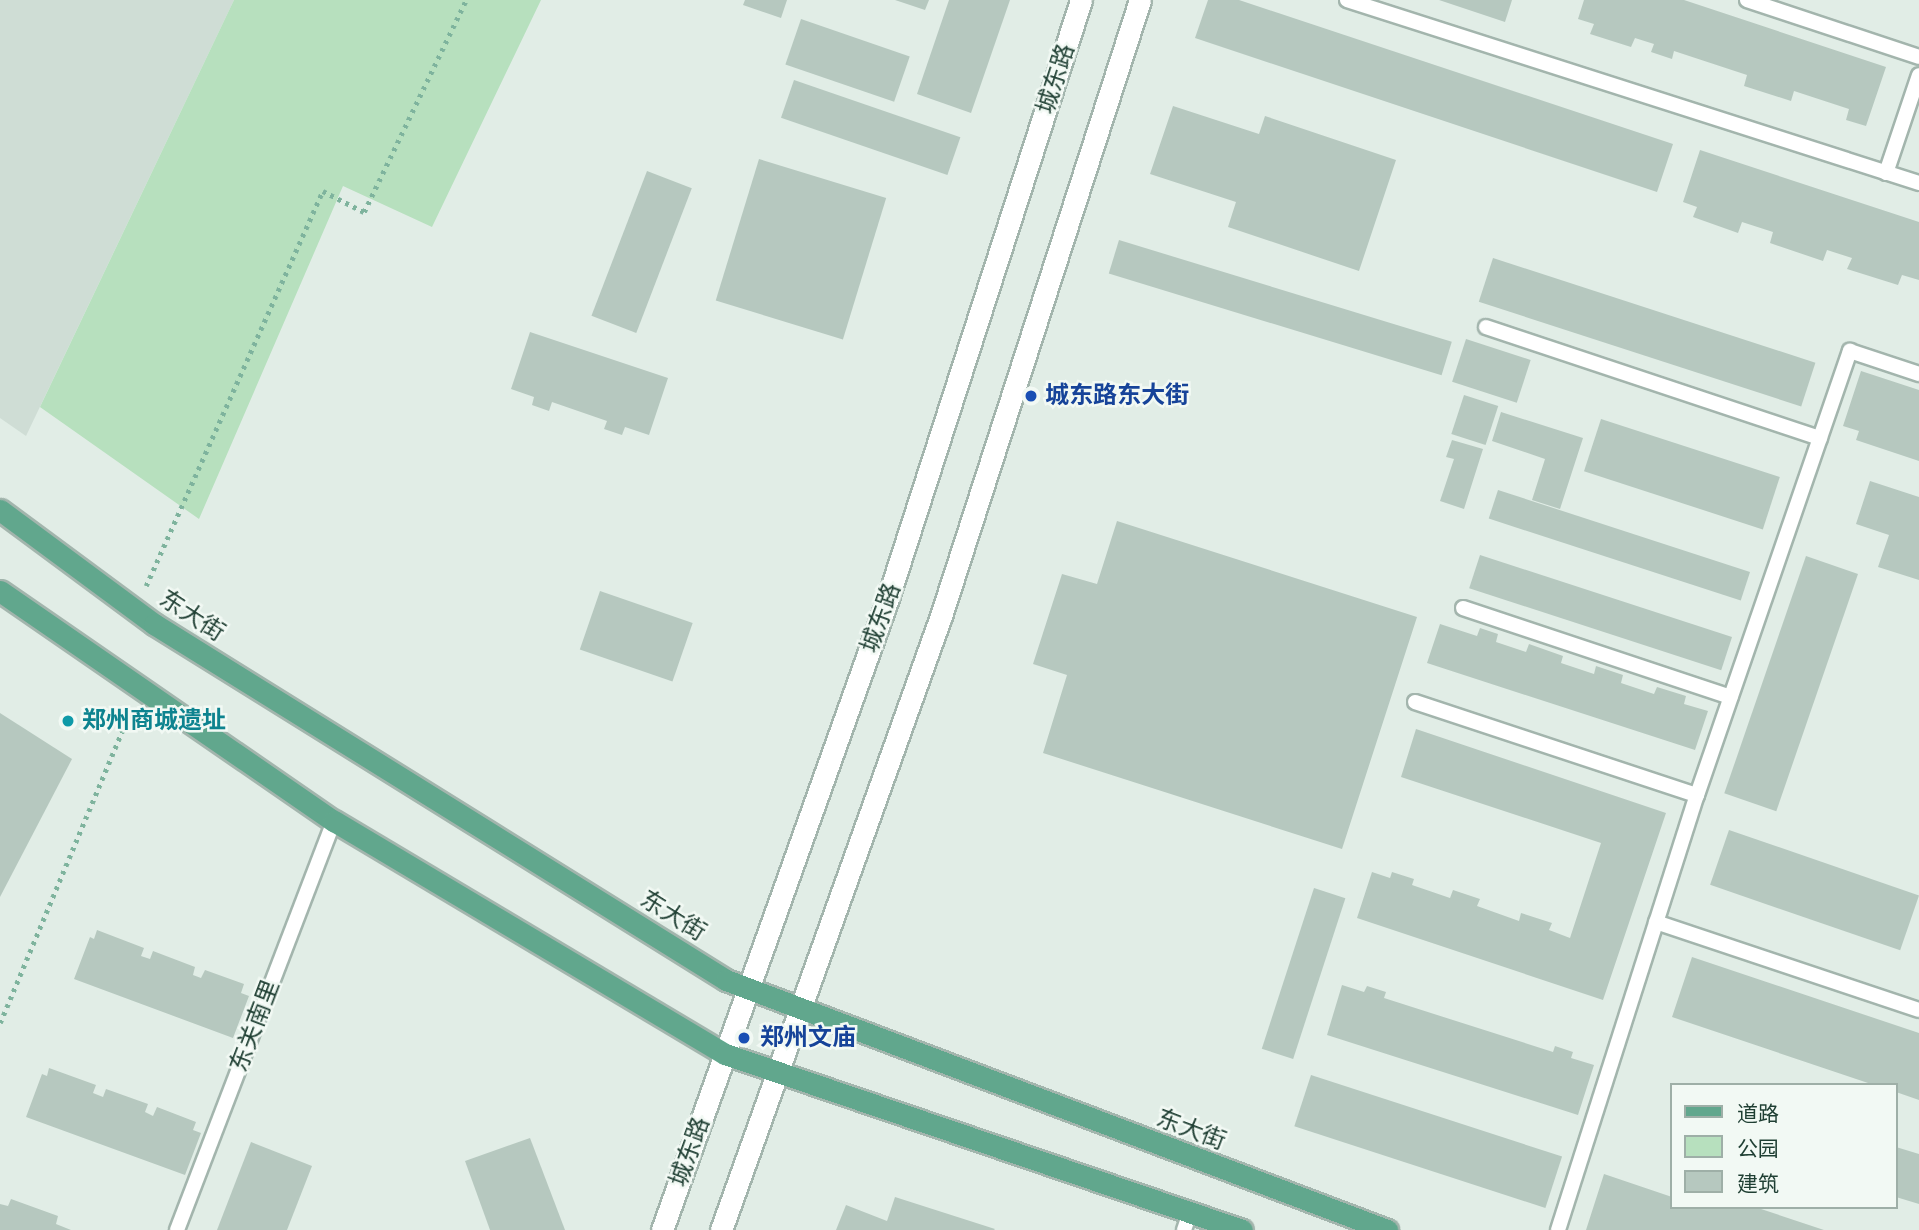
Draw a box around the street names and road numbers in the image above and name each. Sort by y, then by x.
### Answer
street label: 城东路 [1031,40,1081,118]
street label: 城东路 [855,579,907,657]
street label: 东大街 [154,584,230,648]
street label: 东大街 [635,885,711,947]
street label: 东关南里 [224,976,286,1076]
street label: 东大街 [1152,1104,1230,1156]
street label: 城东路 [664,1113,716,1191]

